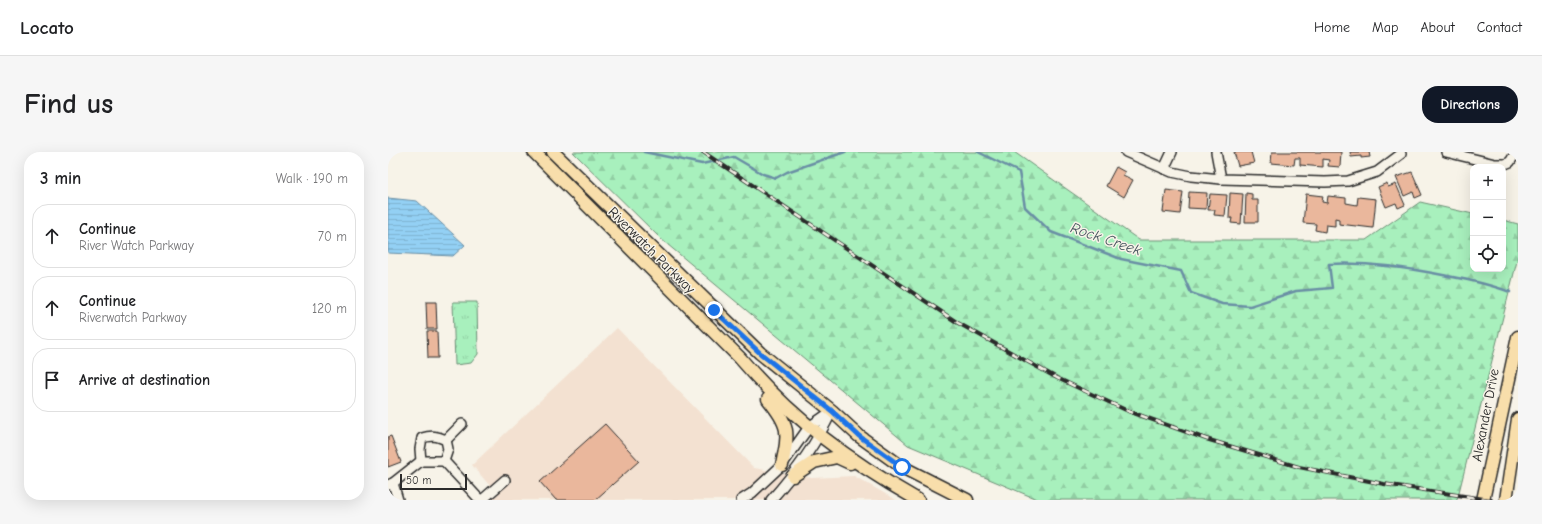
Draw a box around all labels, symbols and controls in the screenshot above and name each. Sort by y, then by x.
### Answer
text: Locato [20,17,74,39]
text: Home [1314,19,1350,36]
text: Map [1372,19,1398,36]
text: About [1420,19,1455,36]
text: Contact [1477,19,1522,36]
button: Directions [1422,86,1518,123]
text: Find us [24,88,113,120]
map controls [1470,164,1506,272]
button: + [1470,164,1506,200]
text: 3 min [40,169,81,188]
text: Walk · 190 m [276,171,348,186]
button: − [1470,200,1506,236]
street label: Riverwatch Parkway [605,203,699,298]
water label: Rock Creek [1068,219,1144,260]
text: Continue [79,220,136,238]
icon: ahead [41,225,63,247]
text: 70 m [318,229,347,244]
button: locate [1470,236,1506,272]
text: River Watch Parkway [79,238,194,253]
text: Continue [79,292,136,310]
icon: ahead [41,297,63,319]
text: 120 m [312,301,347,316]
route end [705,301,723,319]
text: Riverwatch Parkway [79,310,187,325]
street label: Alexander Drive [1468,367,1503,463]
icon: arrive [41,369,63,391]
text: Arrive at destination [79,371,210,389]
route start [893,458,911,476]
scale bar [400,472,467,491]
text: 50 m [406,474,431,487]

